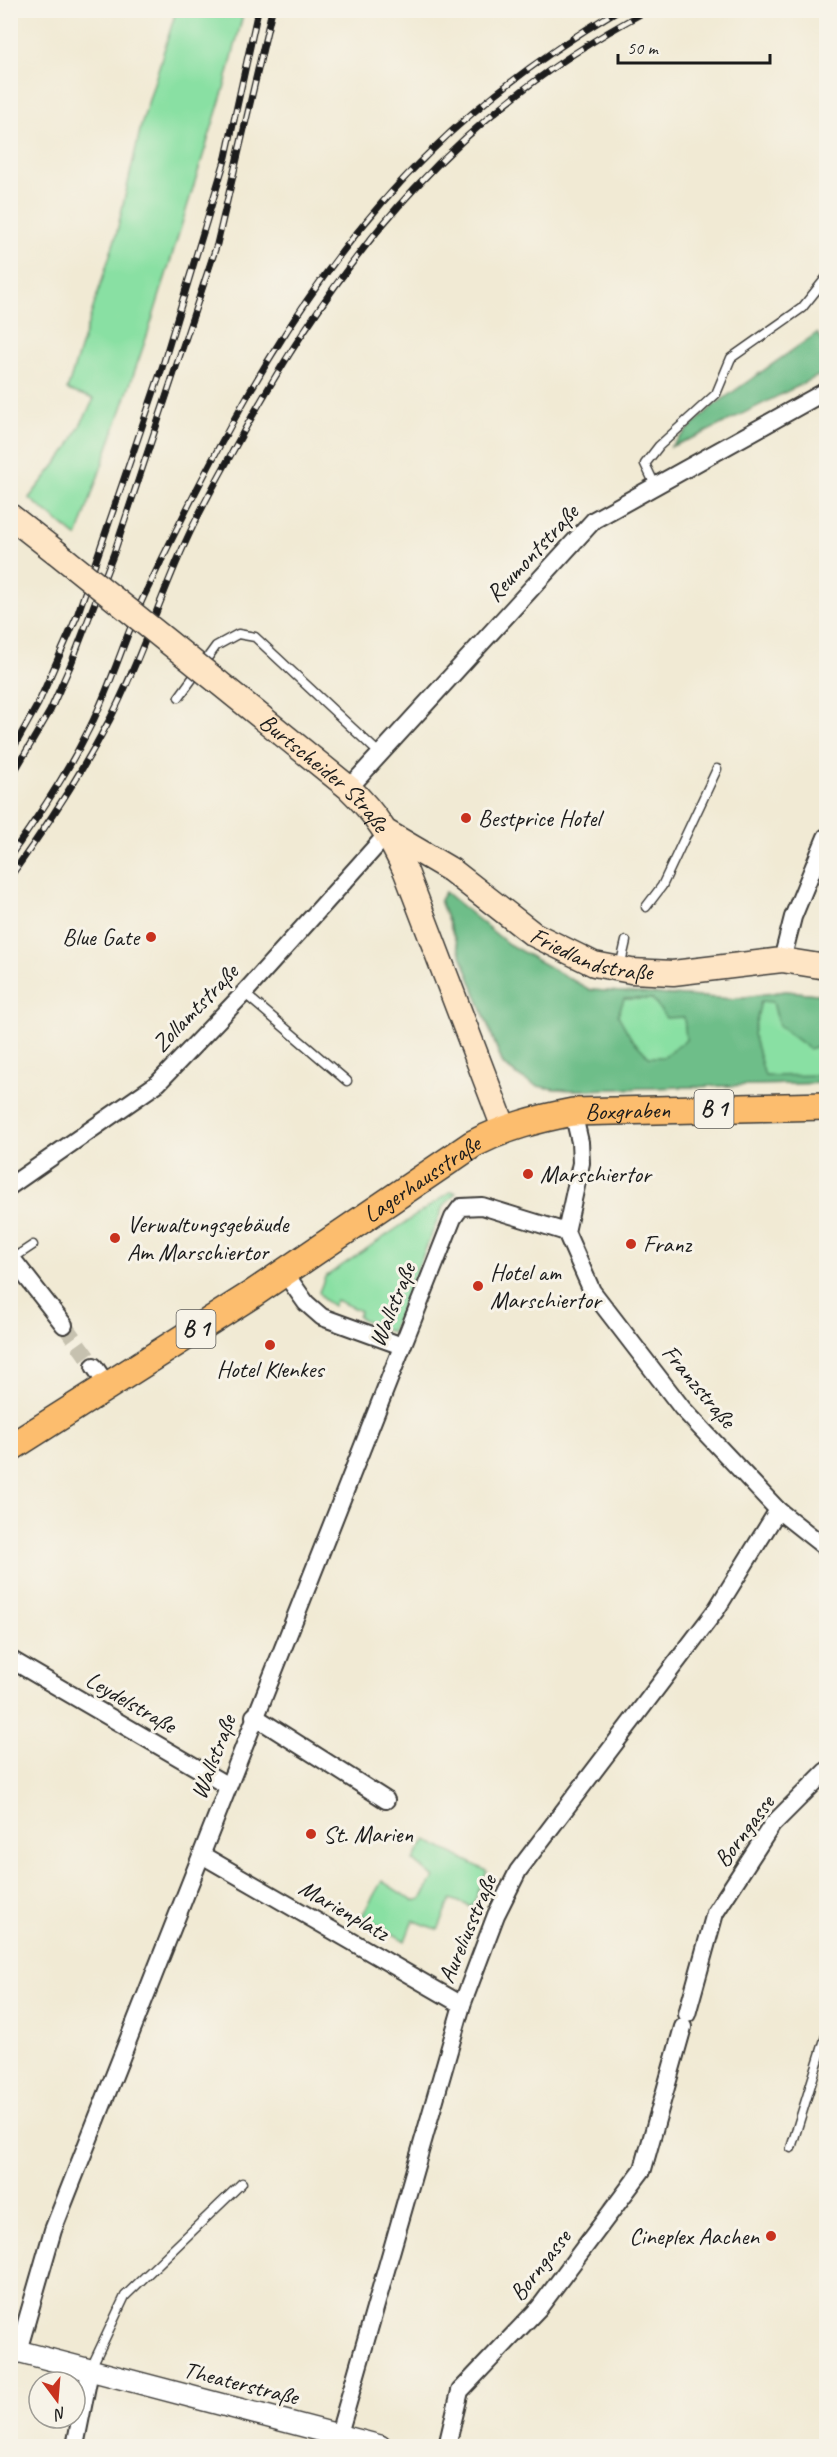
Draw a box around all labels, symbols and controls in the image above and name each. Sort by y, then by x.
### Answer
scale bar [618,27,770,65]
text: 50 m [627,37,660,59]
street label: Reumontstraße [479,496,586,608]
street label: Burtscheider Straße [253,707,397,839]
place label: Bestprice Hotel [478,803,604,833]
marker: Bestprice Hotel [459,811,473,825]
street label: Friedlandstraße [525,920,655,987]
place label: Blue Gate [62,922,141,952]
marker: Blue Gate [144,930,158,944]
street label: Zollamtstraße [146,956,246,1058]
road number: B 1 [694,1090,734,1128]
street label: Boxgraben [585,1095,671,1127]
street label: Lagerhausstraße [357,1127,487,1229]
place label: Marschiertor [540,1159,653,1189]
marker: Marschiertor [521,1167,535,1181]
place label: Verwaltungsgebäude Am Marschiertor [127,1209,290,1267]
place label: Franz [643,1229,692,1259]
marker: Verwaltungsgebäude Am Marschiertor [108,1231,122,1245]
marker: Franz [624,1237,638,1251]
street label: Wallstraße [362,1257,423,1351]
place label: Hotel am Marschiertor [490,1257,603,1315]
marker: Hotel am Marschiertor [471,1279,485,1293]
road number: B 1 [176,1310,216,1348]
marker: Hotel Klenkes [263,1338,277,1352]
street label: Franzstraße [655,1338,744,1436]
place label: Hotel Klenkes [217,1354,325,1384]
street label: Leydelstraße [80,1664,183,1741]
street label: Wallstraße [183,1709,243,1803]
street label: Borngasse [707,1787,782,1873]
place label: St. Marien [323,1819,413,1849]
marker: St. Marien [304,1827,318,1841]
street label: Aureliusstraße [431,1868,504,1988]
street label: Marienplatz [294,1872,395,1948]
street label: Borngasse [503,2221,579,2307]
place label: Cineplex Aachen [629,2221,760,2251]
marker: Cineplex Aachen [764,2229,778,2243]
street label: Theaterstraße [181,2354,304,2412]
north arrow [27,2370,87,2430]
text: N [50,2402,68,2425]

